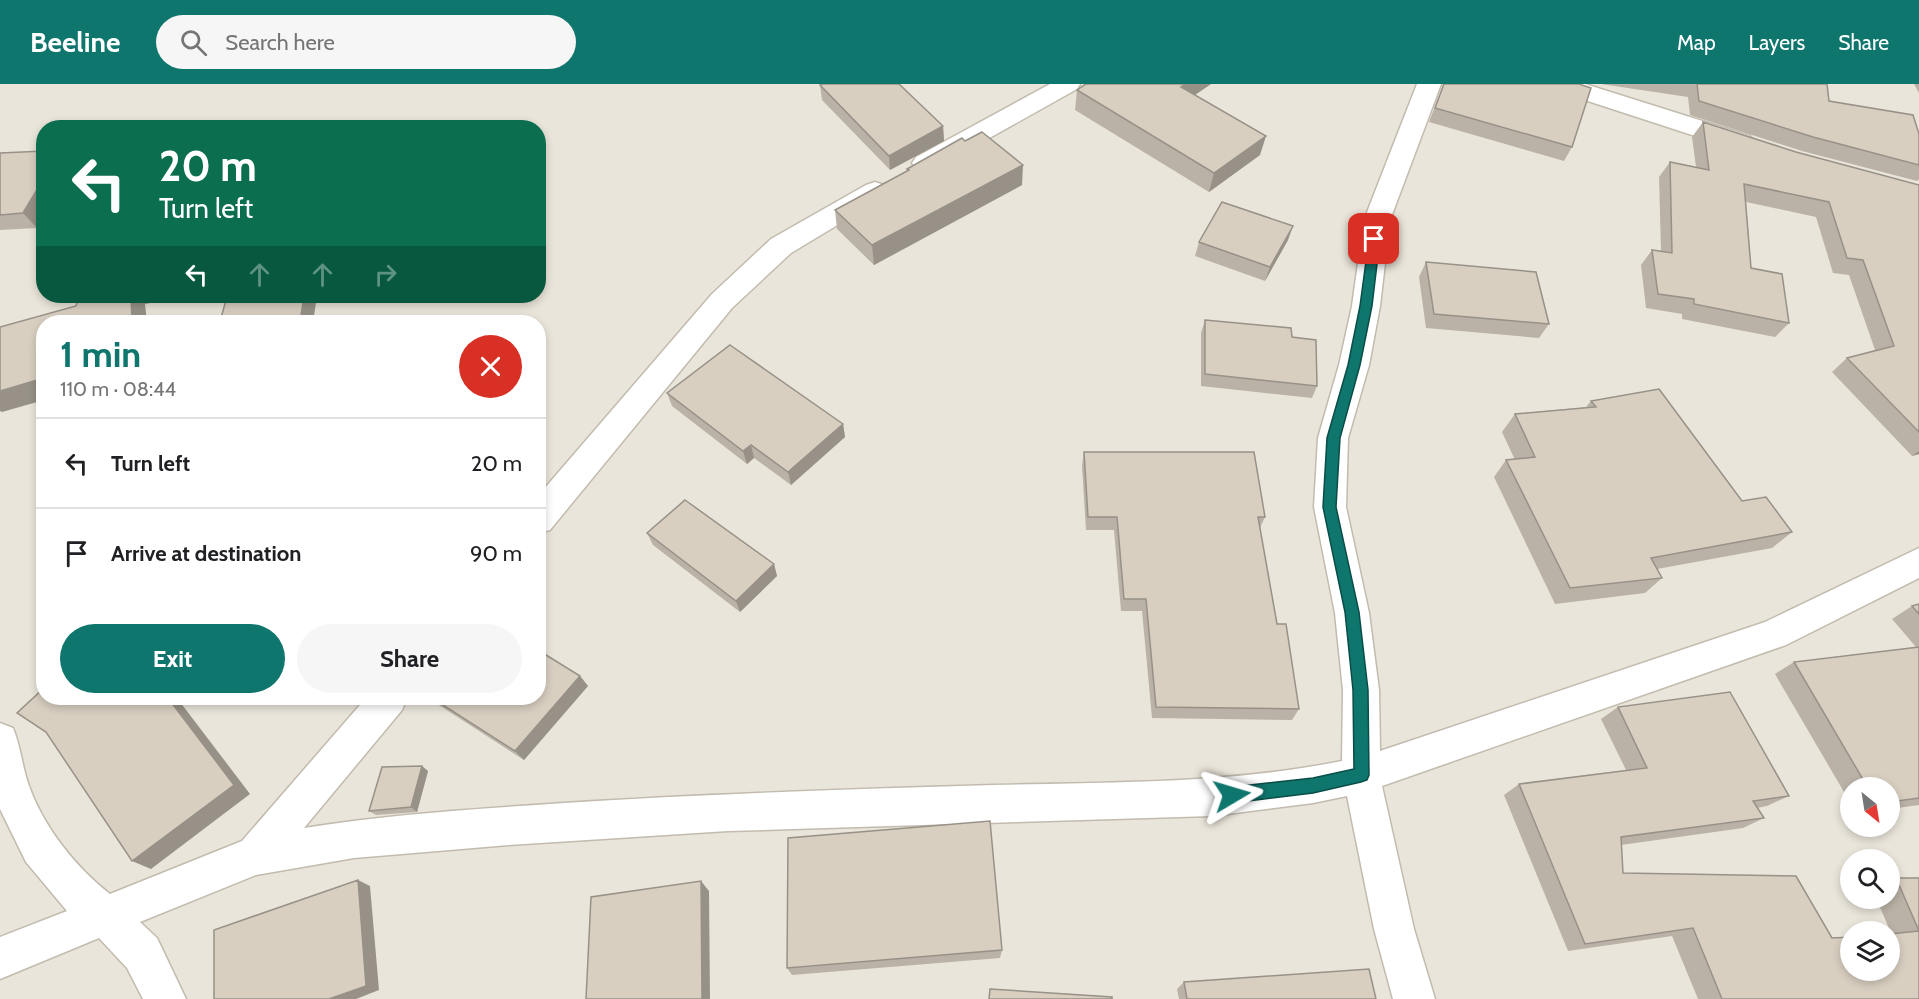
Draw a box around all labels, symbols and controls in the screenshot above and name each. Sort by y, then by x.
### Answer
search box [156,15,576,69]
text: Beeline [30,25,120,59]
icon: search [177,26,210,59]
text: Search here [225,29,335,56]
text: Map [1677,30,1716,55]
text: Layers [1749,30,1805,55]
text: Share [1838,30,1889,55]
text: 20 m [159,140,257,192]
icon: left [60,144,138,222]
text: Turn left [159,192,253,225]
pin [1348,213,1399,264]
icon: arrive [1357,222,1390,255]
icon: left [180,258,213,291]
icon: ahead [243,258,276,291]
icon: ahead [306,258,339,291]
icon: right [369,258,402,291]
text: 1 min [60,332,141,376]
button: close [459,335,522,398]
text: 110 m · 08:44 [60,377,176,401]
icon: left [60,447,93,480]
text: Turn left [111,450,190,477]
text: 20 m [471,450,522,477]
icon: arrive [60,537,93,570]
text: Arrive at destination [111,540,301,567]
text: 90 m [470,540,522,567]
button: Exit [60,624,285,693]
button: Share [297,624,522,693]
position arrow [1200,763,1264,827]
north arrow [1840,777,1900,837]
map controls [1840,777,1900,981]
button: search [1840,849,1900,909]
button: layers [1840,921,1900,981]

